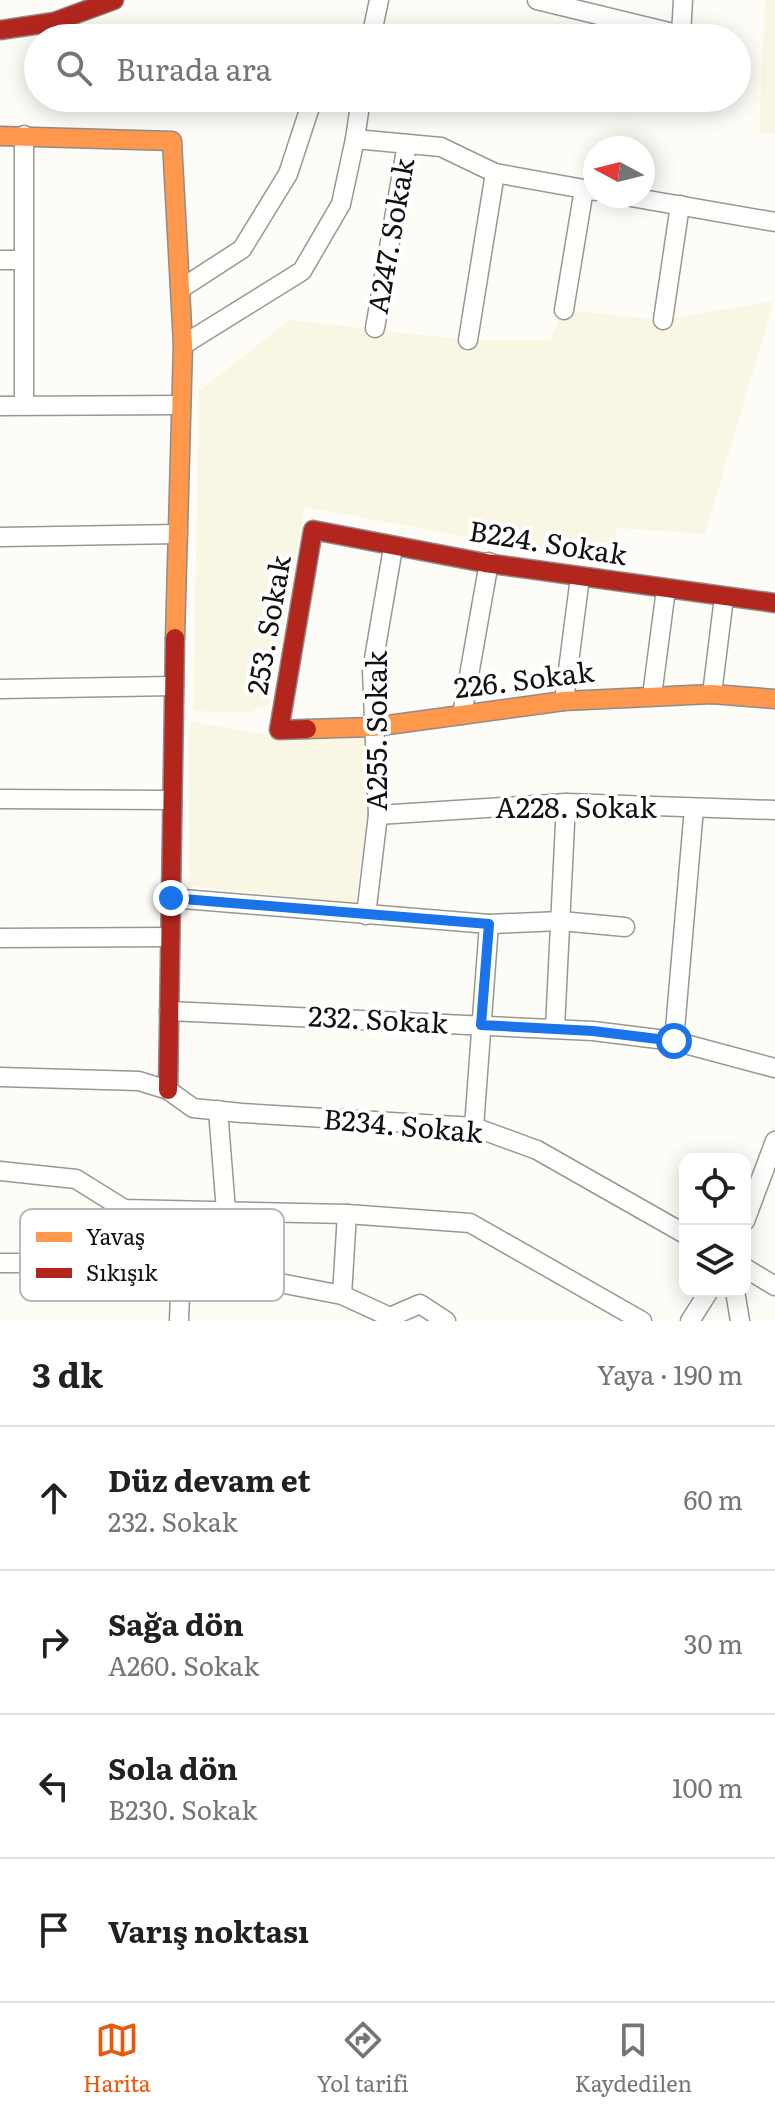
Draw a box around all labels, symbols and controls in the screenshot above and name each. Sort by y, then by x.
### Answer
search box [24,24,751,112]
icon: search [52,46,96,90]
text: Burada ara [116,46,272,90]
north arrow [583,136,655,208]
street label: A247. Sokak [355,154,424,317]
street label: B224. Sokak [466,508,631,574]
street label: 253. Sokak [234,551,300,697]
street label: 226. Sokak [452,649,597,707]
street label: A255. Sokak [354,650,396,811]
street label: A228. Sokak [495,785,658,827]
route end [153,880,189,916]
street label: 232. Sokak [307,993,450,1043]
route start [656,1023,692,1059]
street label: B234. Sokak [322,1096,486,1152]
map controls [679,1153,751,1297]
button: locate [679,1153,751,1225]
legend [20,1209,284,1301]
text: Yavaş [86,1219,145,1252]
button: layers [679,1225,751,1297]
text: Sıkışık [86,1255,158,1288]
text: 3 dk [32,1348,103,1398]
text: Yaya · 190 m [597,1354,743,1393]
text: Düz devam et [108,1457,311,1501]
icon: ahead [32,1476,76,1520]
text: 60 m [684,1479,743,1518]
text: 232. Sokak [108,1501,238,1540]
text: Sağa dön [108,1601,244,1645]
icon: right [32,1620,76,1664]
text: 30 m [683,1623,743,1662]
text: A260. Sokak [108,1645,259,1684]
text: Sola dön [108,1745,238,1789]
icon: left [32,1764,76,1808]
text: 100 m [672,1767,743,1806]
text: B230. Sokak [108,1789,257,1828]
icon: arrive [32,1908,76,1952]
text: Varış noktası [108,1908,309,1952]
tab: Harita [83,2018,151,2099]
tab: Yol tarifi [317,2018,409,2099]
tab: Kaydedilen [574,2018,692,2099]

